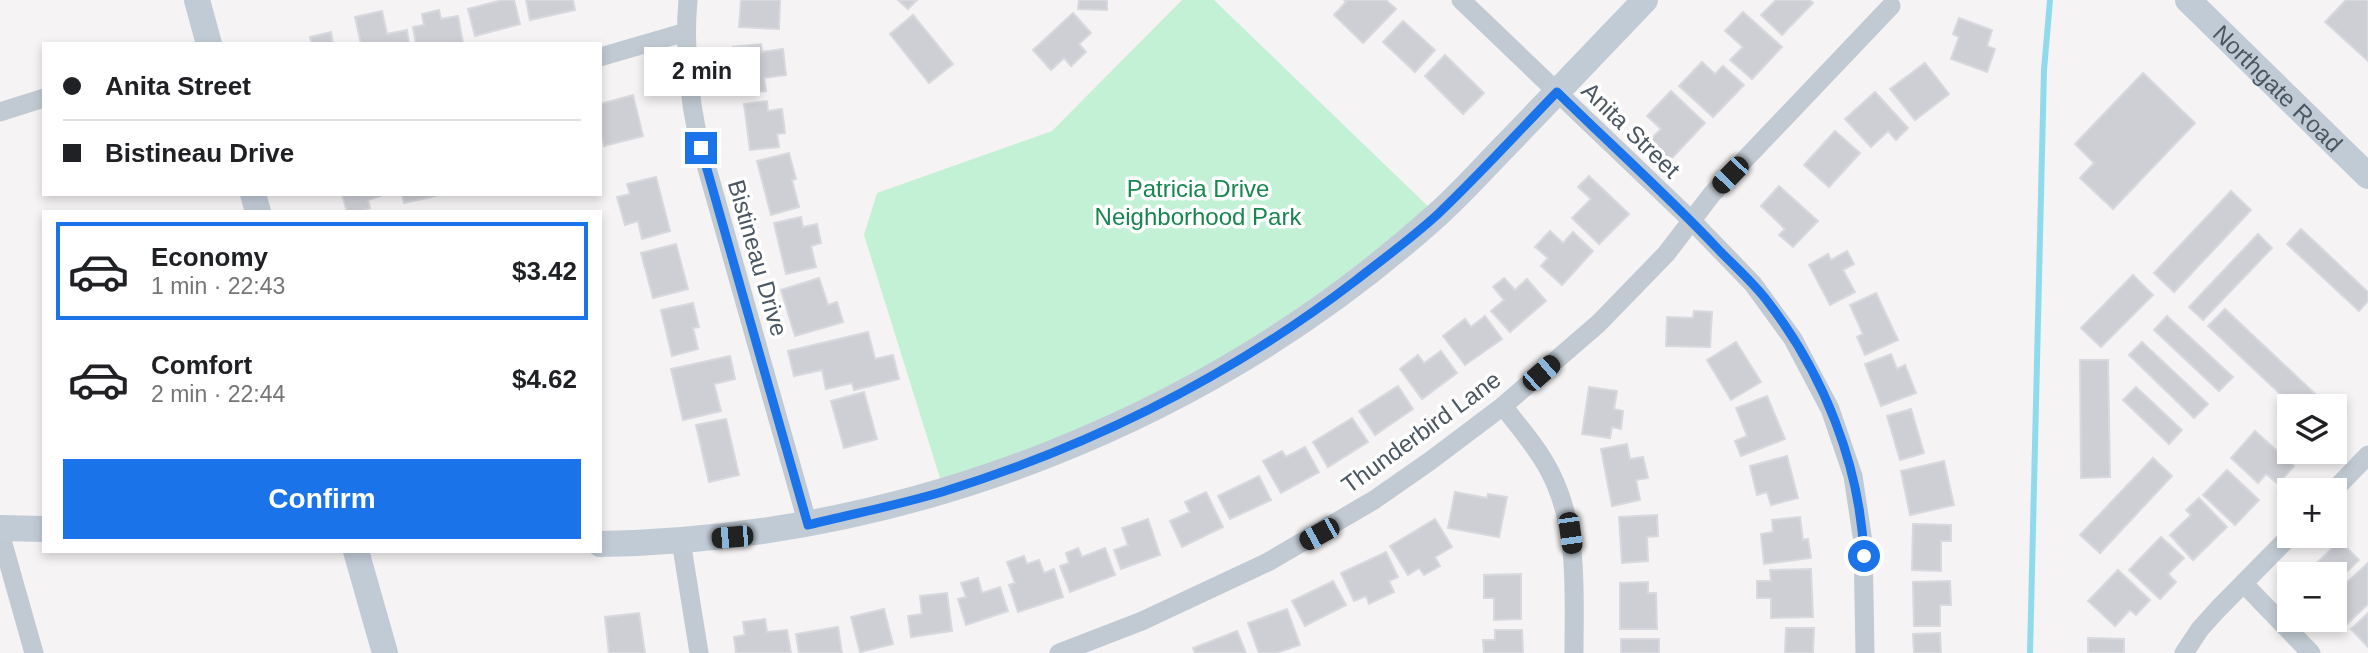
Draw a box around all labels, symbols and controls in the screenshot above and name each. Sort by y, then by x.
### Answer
street label: Northgate Road [2208,19,2348,157]
callout: 2 min [643,46,759,96]
text: 2 min [672,58,732,84]
text: Anita Street [105,71,251,101]
street label: Anita Street [1577,77,1686,183]
route end [685,132,717,164]
text: Bistineau Drive [105,138,294,168]
car [1708,153,1753,197]
park label: Patricia Drive Neighborhood Park [1095,175,1302,230]
street label: Bistineau Drive [723,177,793,339]
icon: car [67,240,130,303]
text: Economy [151,242,268,272]
text: $3.42 [512,256,577,286]
text: 1 min · 22:43 [151,273,285,299]
icon: car [67,348,130,411]
text: Comfort [151,350,252,380]
car [1519,351,1564,395]
text: $4.62 [512,364,577,394]
street label: Thunderbird Lane [1336,365,1506,499]
text: 2 min · 22:44 [151,381,285,407]
map controls [2277,394,2347,632]
button: layers [2277,394,2347,464]
button: Confirm [63,459,581,539]
button: + [2277,478,2347,548]
car [1557,511,1584,555]
car [1296,515,1343,553]
car [711,525,754,549]
route start [1848,540,1880,572]
button: − [2277,562,2347,632]

